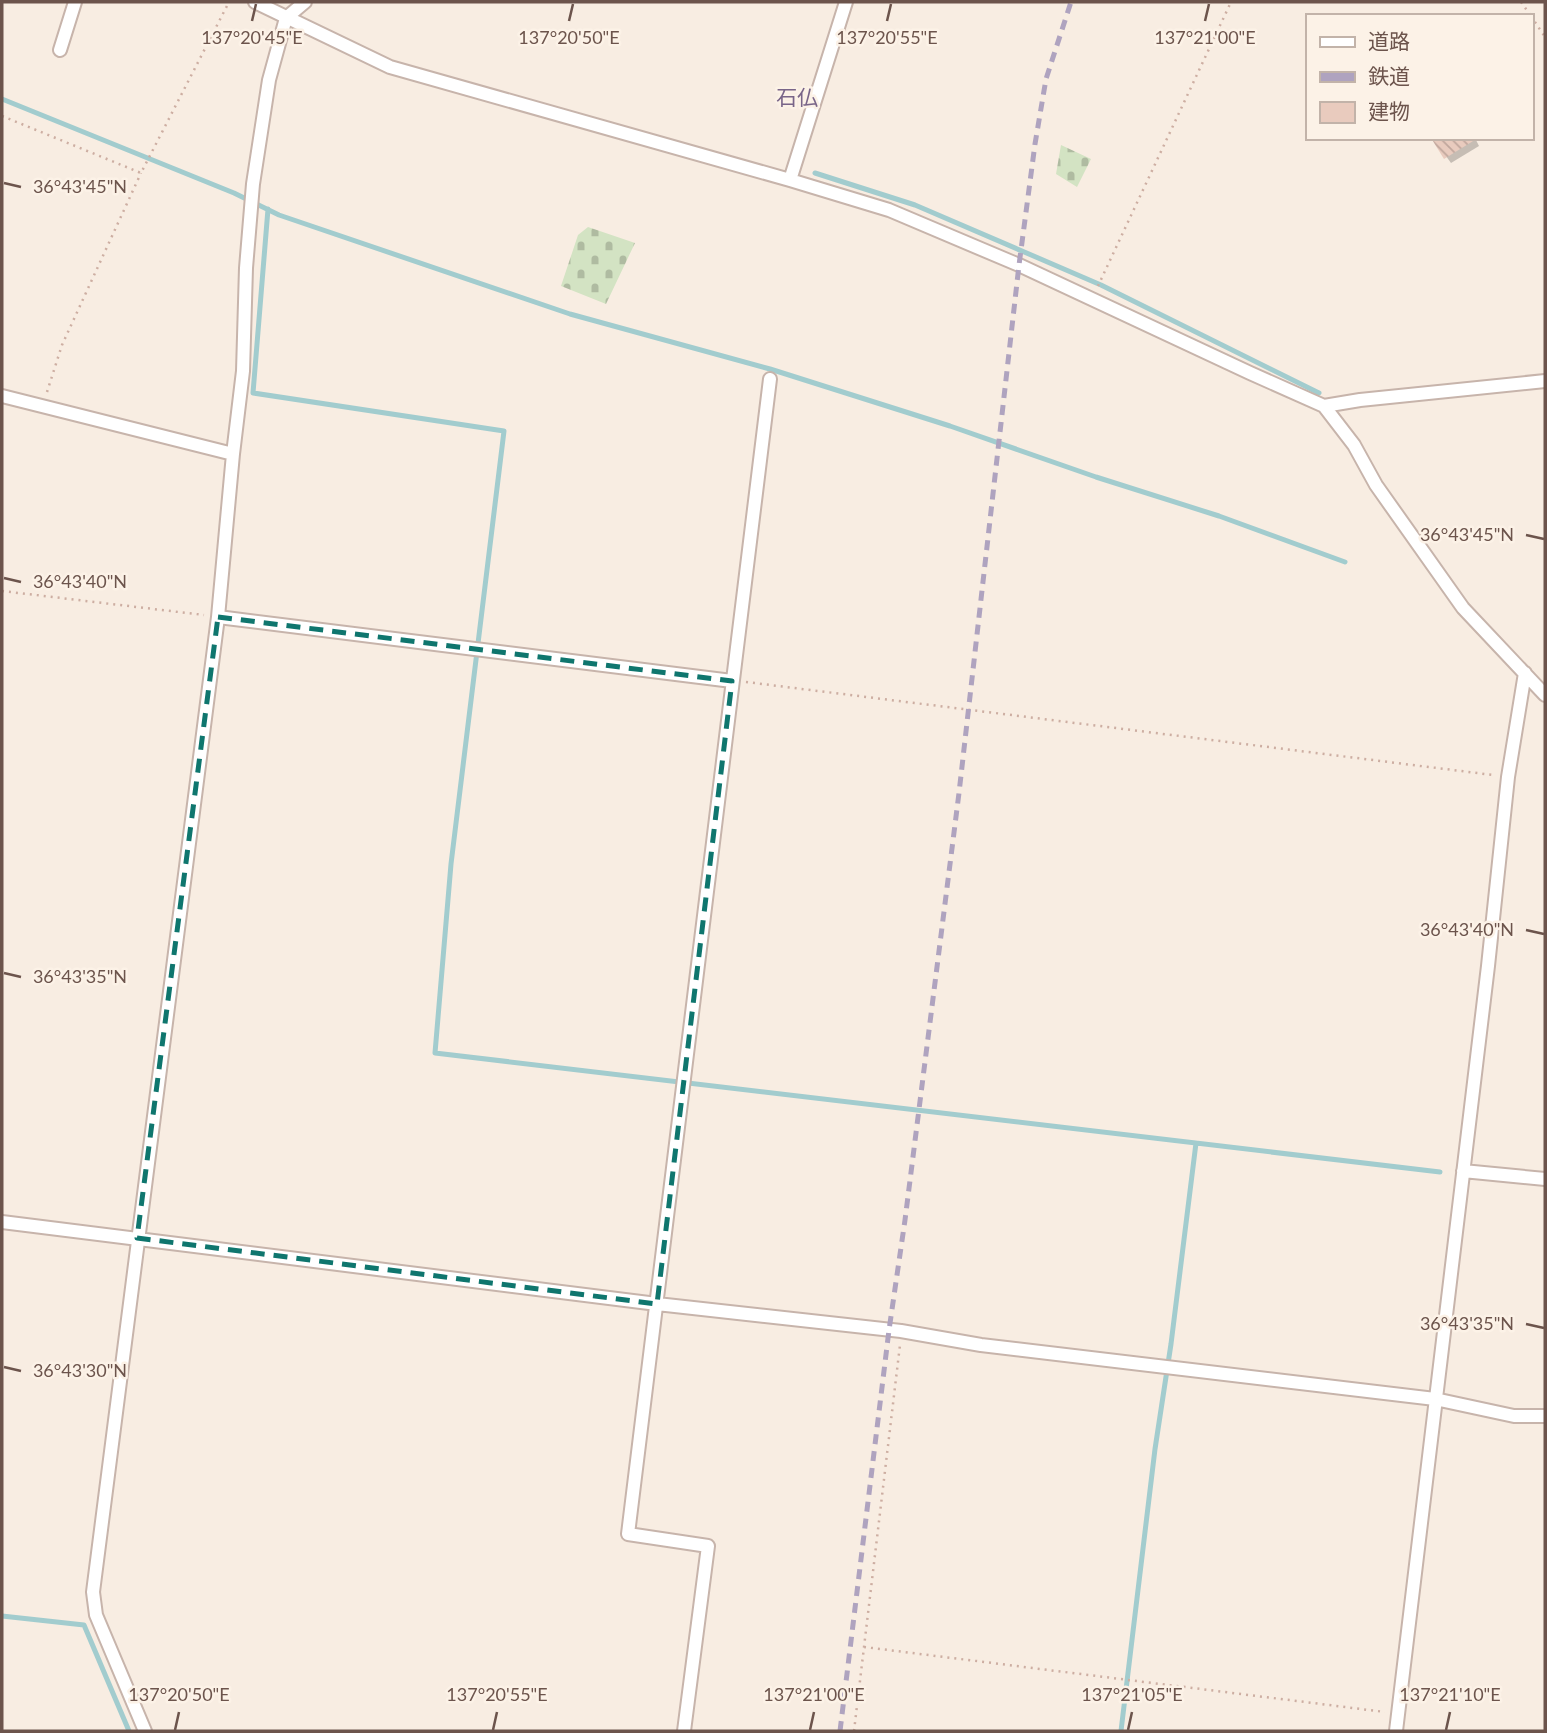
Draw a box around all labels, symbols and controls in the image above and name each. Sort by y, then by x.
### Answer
legend [1306,14,1533,140]
text: 137°20'45"E [201,26,303,48]
text: 137°20'50"E [518,26,620,48]
text: 137°20'55"E [836,26,938,48]
text: 137°21'00"E [1154,26,1256,48]
text: 道路 [1368,28,1410,53]
text: 鉄道 [1368,63,1410,88]
district label: 石仏 [776,84,818,109]
text: 建物 [1368,98,1410,123]
text: 36°43'45"N [33,175,127,197]
text: 36°43'45"N [1420,523,1514,545]
text: 36°43'40"N [33,570,127,592]
text: 36°43'40"N [1420,918,1514,940]
text: 36°43'35"N [33,965,127,987]
text: 36°43'35"N [1420,1312,1514,1334]
text: 36°43'30"N [33,1359,127,1381]
text: 137°20'50"E [128,1683,230,1705]
text: 137°20'55"E [446,1683,548,1705]
text: 137°21'00"E [763,1683,865,1705]
text: 137°21'05"E [1081,1683,1183,1705]
text: 137°21'10"E [1399,1683,1501,1705]

